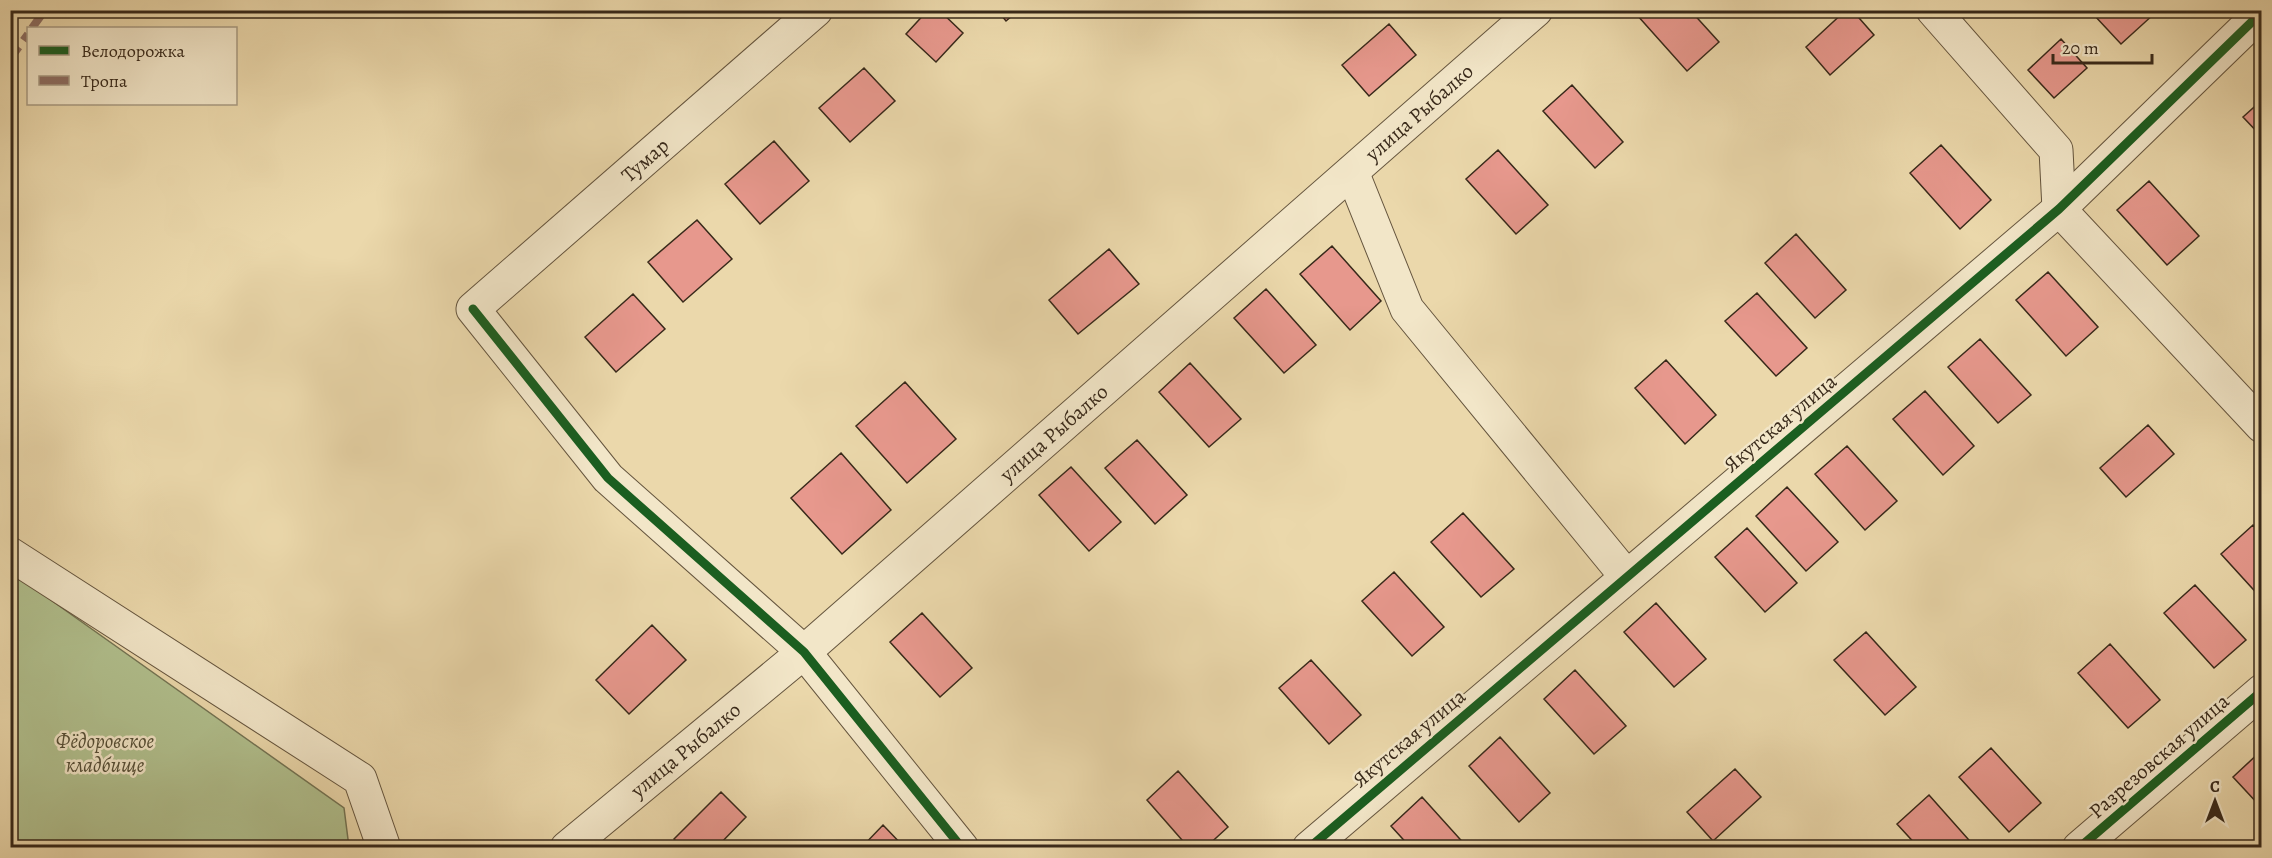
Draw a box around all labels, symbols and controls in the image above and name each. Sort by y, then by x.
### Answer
legend [27,27,237,105]
scale bar [2053,27,2152,65]
text: 20 m [2062,36,2099,60]
text: Велодорожка [81,39,186,63]
street label: улица Рыбалко [1358,57,1479,168]
text: Тропа [81,69,128,93]
street label: Тумар [615,131,675,189]
street label: Якутская улица [1718,367,1843,479]
street label: улица Рыбалко [993,378,1114,489]
street label: Якутская улица [1347,682,1472,794]
street label: Разрезовская улица [2083,687,2235,825]
street label: улица Рыбалко [624,696,747,804]
park label: Фёдоровское кладбище [56,727,155,779]
north arrow [2185,771,2245,831]
text: С [2210,776,2220,798]

